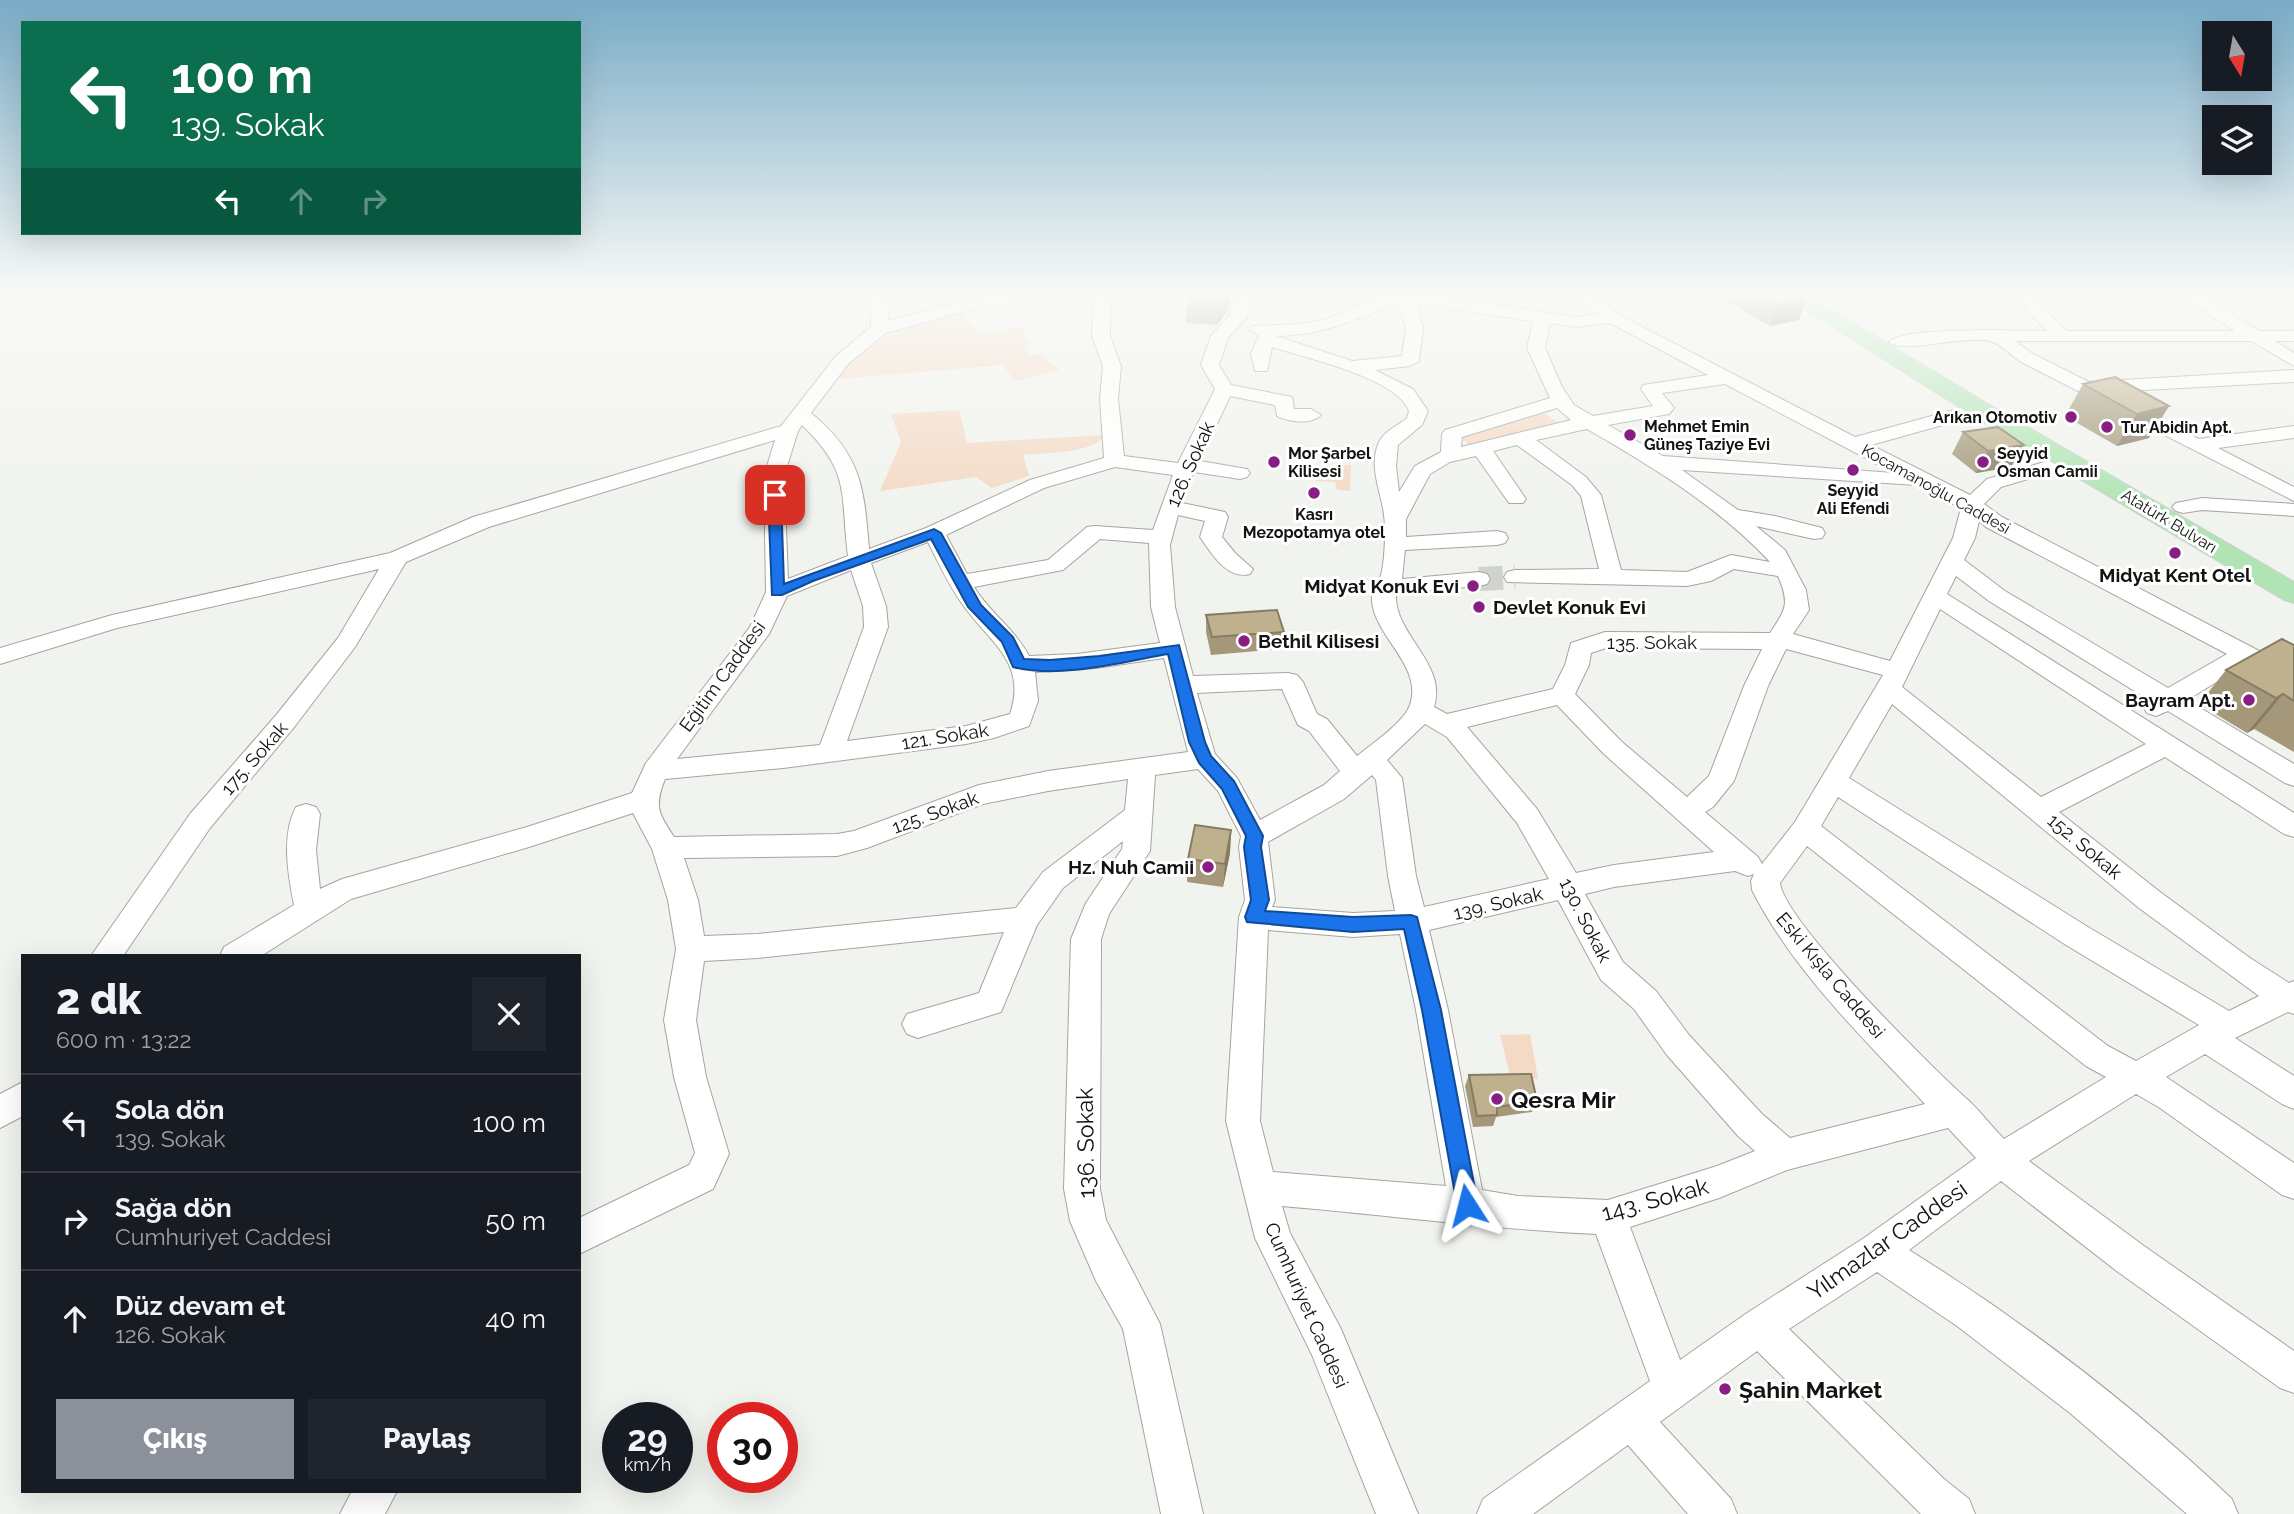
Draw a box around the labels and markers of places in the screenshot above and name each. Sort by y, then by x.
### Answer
place label: Arıkan Otomotiv [1933,408,2057,427]
marker: Arıkan Otomotiv [2063,409,2079,425]
place label: Mehmet Emin Güneş Taziye Evi [1644,417,1770,454]
place label: Tur Abidin Apt. [2121,418,2232,437]
marker: Tur Abidin Apt. [2099,419,2115,435]
marker: Mehmet Emin Güneş Taziye Evi [1622,427,1638,443]
place label: Mor Şarbel Kilisesi [1288,444,1372,481]
place label: Seyyid Osman Camii [1997,444,2098,481]
marker: Mor Şarbel Kilisesi [1266,454,1282,470]
marker: Seyyid Osman Camii [1975,454,1991,470]
marker: Seyyid Ali Efendi [1845,462,1861,478]
pin [745,465,805,525]
place label: Seyyid Ali Efendi [1817,481,1889,518]
marker: Kasrı Mezopotamya otel [1306,485,1322,501]
place label: Kasrı Mezopotamya otel [1243,505,1386,542]
marker: Midyat Kent Otel [2167,545,2183,561]
place label: Midyat Kent Otel [2099,564,2252,586]
place label: Midyat Konuk Evi [1304,575,1459,597]
marker: Midyat Konuk Evi [1465,578,1481,594]
place label: Devlet Konuk Evi [1493,596,1646,618]
marker: Devlet Konuk Evi [1471,599,1487,615]
place label: Bethil Kilisesi [1258,630,1379,652]
marker: Bethil Kilisesi [1236,633,1252,649]
place label: Bayram Apt. [2125,689,2235,711]
marker: Bayram Apt. [2241,692,2257,708]
place label: Hz. Nuh Camii [1068,856,1194,878]
marker: Hz. Nuh Camii [1200,859,1216,875]
place label: Qesra Mir [1511,1086,1616,1113]
marker: Qesra Mir [1489,1091,1505,1107]
place label: Şahin Market [1739,1376,1882,1403]
marker: Şahin Market [1717,1381,1733,1397]

